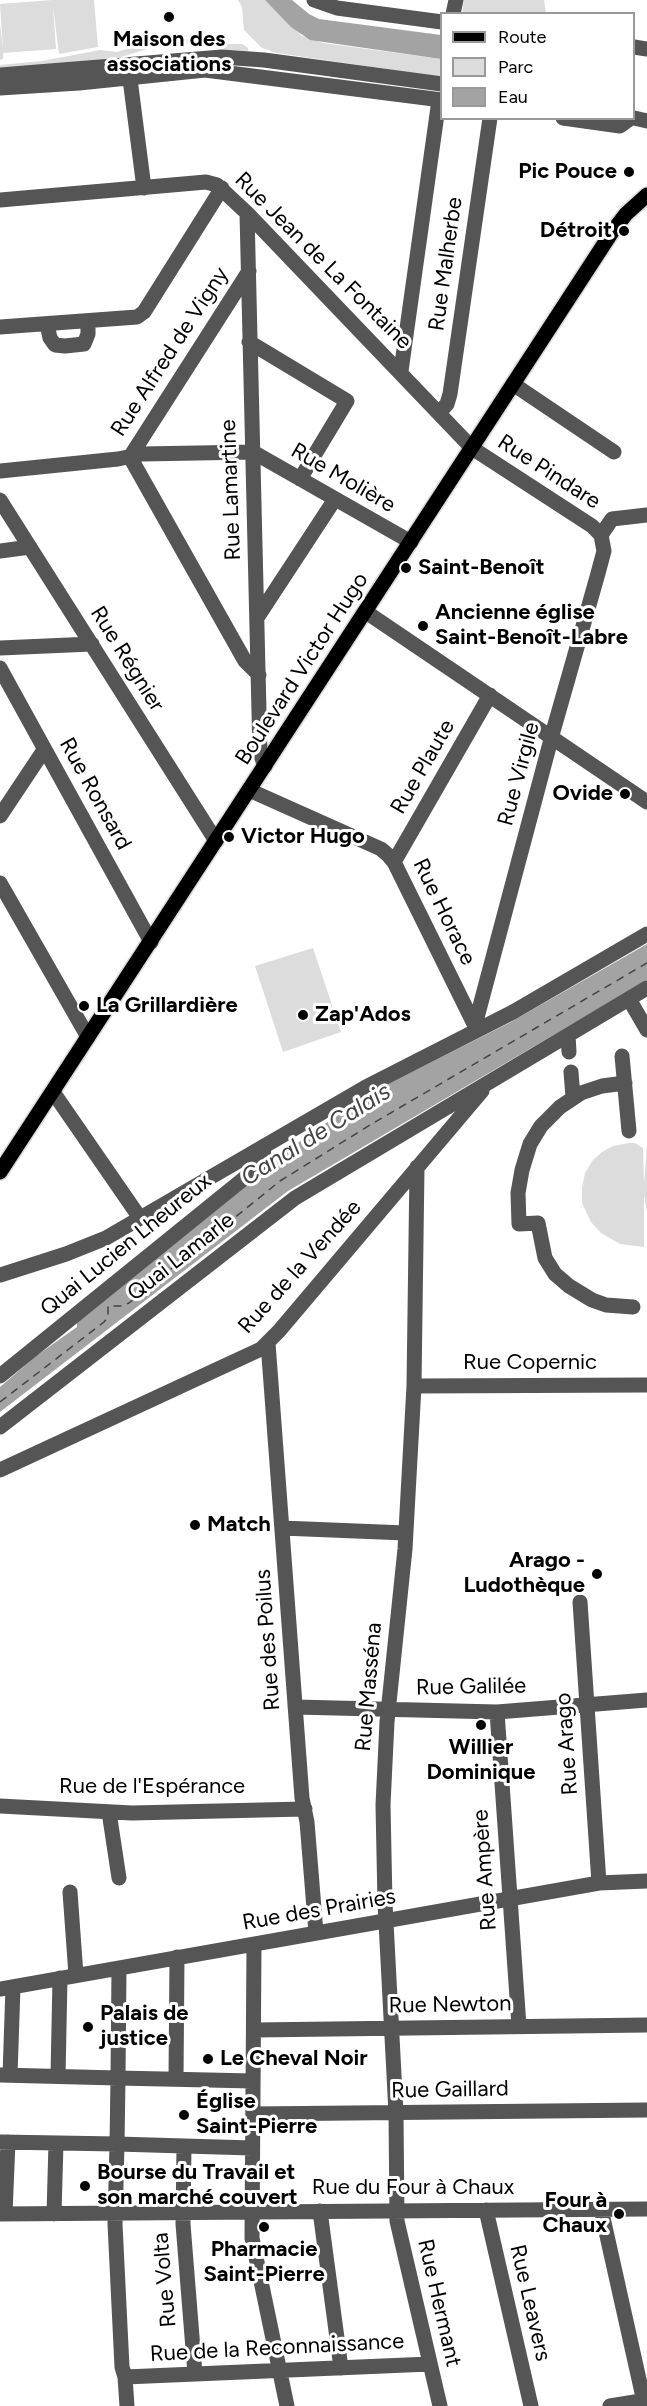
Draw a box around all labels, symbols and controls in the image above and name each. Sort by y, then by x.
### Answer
marker: Maison des associations [162,10,176,24]
legend [440,12,635,120]
text: Route [498,26,546,48]
place label: Maison des associations [107,27,231,78]
text: Parc [498,56,533,78]
text: Eau [498,86,528,108]
place label: Pic Pouce [518,159,617,185]
marker: Pic Pouce [622,165,636,179]
street label: Rue Jean de La Fontaine [229,167,417,355]
street label: Rue Malherbe [424,195,468,333]
place label: Détroit [540,218,612,244]
marker: Détroit [617,224,631,238]
street label: Rue Alfred de Vigny [105,262,235,442]
street label: Rue Lamartine [215,419,247,561]
street label: Rue Pindare [493,429,605,515]
street label: Rue Molière [286,437,400,519]
place label: Saint-Benoît [418,555,545,581]
marker: Saint-Benoît [399,561,413,575]
street label: Boulevard Victor Hugo [230,568,374,770]
place label: Ancienne église Saint-Benoît-Labre [435,600,628,652]
street label: Rue Régnier [84,602,170,716]
marker: Ancienne église Saint-Benoît-Labre [416,619,430,633]
street label: Rue Plaute [385,715,461,819]
street label: Rue Virgile [493,719,545,829]
street label: Rue Ronsard [53,733,137,855]
place label: Ovide [552,781,613,807]
marker: Ovide [618,787,632,801]
place label: Victor Hugo [241,824,365,850]
marker: Victor Hugo [222,830,236,844]
street label: Rue Horace [407,854,481,970]
place label: La Grillardière [96,993,238,1019]
marker: La Grillardière [77,999,91,1013]
place label: Zap'Ados [315,1002,411,1028]
marker: Zap'Ados [296,1008,310,1022]
water label: Canal de Calais [236,1077,396,1193]
street label: Quai Lucien Lheureux [35,1168,217,1322]
street label: Rue de la Vendée [233,1195,367,1339]
street label: Quai Lamarle [122,1207,240,1307]
street label: Rue Copernic [463,1350,597,1376]
place label: Match [207,1512,271,1538]
marker: Match [188,1518,202,1532]
place label: Arago - Ludothèque [463,1548,585,1600]
marker: Arago - Ludothèque [590,1567,604,1581]
street label: Rue des Poilus [250,1568,286,1712]
street label: Rue Masséna [350,1621,388,1753]
street label: Rue Galilée [416,1673,526,1701]
street label: Rue Arago [550,1692,584,1796]
marker: Willier Dominique [474,1718,488,1732]
place label: Willier Dominique [426,1735,536,1786]
street label: Rue de l'Espérance [59,1774,245,1800]
street label: Rue Ampère [468,1808,502,1932]
street label: Rue des Prairies [240,1884,398,1936]
street label: Rue Newton [388,1991,512,2019]
place label: Palais de justice [100,2001,188,2052]
marker: Palais de justice [81,2020,95,2034]
place label: Le Cheval Noir [220,2046,368,2072]
marker: Le Cheval Noir [201,2052,215,2066]
street label: Rue Gaillard [391,2076,509,2104]
place label: Église Saint-Pierre [196,2089,317,2140]
marker: Église Saint-Pierre [177,2108,191,2122]
place label: Bourse du Travail et son marché couvert [97,2160,298,2212]
street label: Rue du Four à Chaux [312,2175,514,2201]
marker: Bourse du Travail et son marché couvert [78,2179,92,2193]
place label: Four à Chaux [542,2188,607,2240]
marker: Four à Chaux [612,2207,626,2221]
marker: Pharmacie Saint-Pierre [257,2220,271,2234]
street label: Rue Volta [148,2232,182,2328]
place label: Pharmacie Saint-Pierre [203,2237,325,2288]
street label: Rue Hermant [412,2237,466,2369]
street label: Rue Leavers [504,2242,556,2364]
street label: Rue de la Reconnaissance [149,2328,405,2368]

